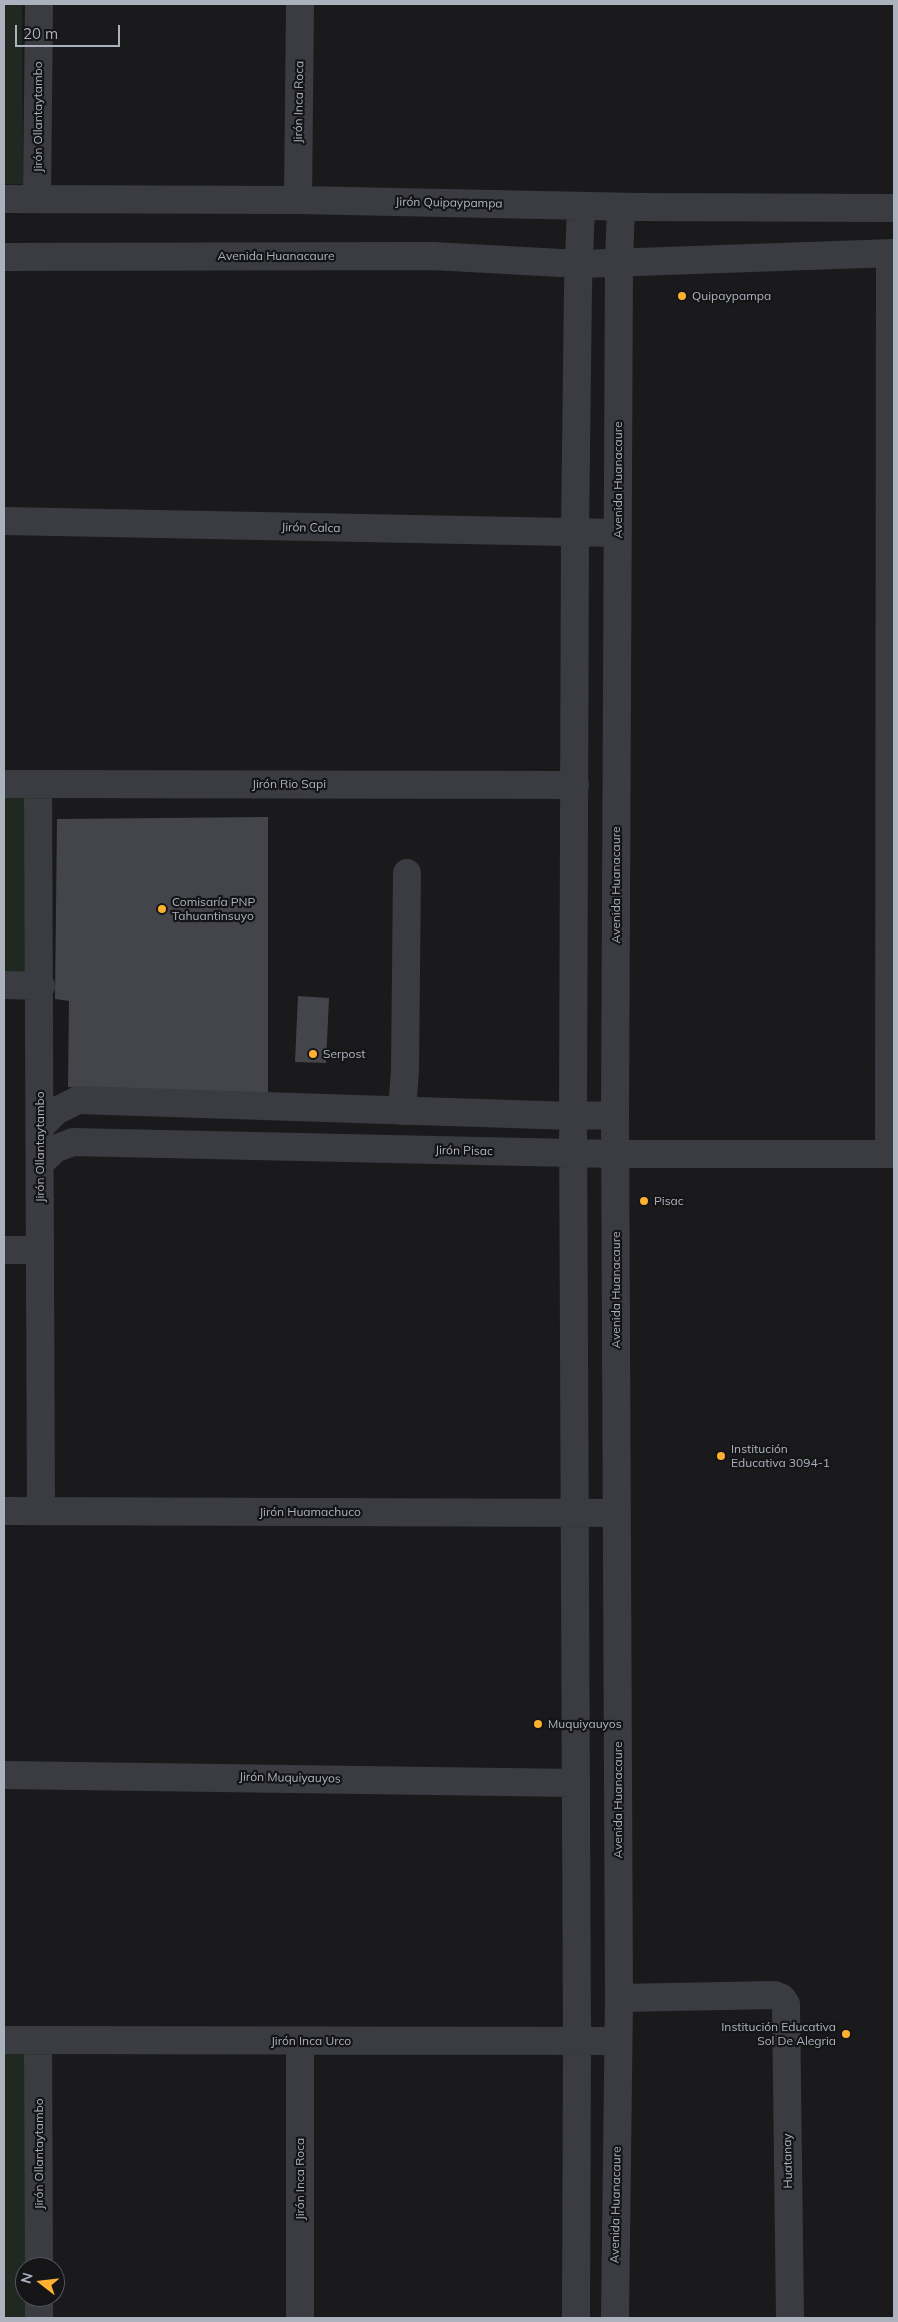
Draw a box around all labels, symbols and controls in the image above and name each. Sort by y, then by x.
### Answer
scale bar [18,15,122,47]
text: 20 m [23,24,58,43]
street label: Jirón Ollantaytambo [31,61,45,173]
street label: Jirón Inca Roca [291,61,307,143]
street label: Jirón Quipaypampa [395,195,503,211]
street label: Avenida Huanacaure [217,249,335,263]
place label: Quipaypampa [692,289,771,303]
marker: Quipaypampa [676,290,688,302]
street label: Avenida Huanacaure [611,421,625,539]
street label: Jirón Calca [281,520,341,536]
street label: Jirón Rio Sapi [252,777,326,791]
street label: Avenida Huanacaure [609,826,623,944]
place label: Comisaría PNP Tahuantinsuyo [172,895,255,923]
marker: Comisaría PNP Tahuantinsuyo [156,903,168,915]
place label: Serpost [323,1047,366,1061]
marker: Serpost [307,1048,319,1060]
street label: Jirón Ollantaytambo [33,1091,47,1203]
street label: Jirón Pisac [435,1143,493,1159]
place label: Pisac [654,1194,684,1208]
marker: Pisac [638,1195,650,1207]
street label: Avenida Huanacaure [609,1231,623,1349]
place label: Institución Educativa 3094-1 [731,1442,830,1470]
marker: Institución Educativa 3094-1 [715,1450,727,1462]
street label: Jirón Huamachuco [259,1505,361,1519]
place label: Muquiyauyos [548,1717,622,1731]
marker: Muquiyauyos [532,1718,544,1730]
street label: Avenida Huanacaure [611,1741,625,1859]
street label: Jirón Muquiyauyos [239,1770,341,1786]
place label: Institución Educativa Sol De Alegria [721,2020,836,2048]
marker: Institución Educativa Sol De Alegria [840,2028,852,2040]
street label: Jirón Inca Urco [271,2034,351,2048]
street label: Jirón Ollantaytambo [32,2098,46,2210]
street label: Huatanay [780,2133,796,2189]
street label: Jirón Inca Roca [293,2138,307,2220]
street label: Avenida Huanacaure [608,2146,624,2264]
north arrow [15,2257,65,2307]
text: N [16,2271,37,2286]

